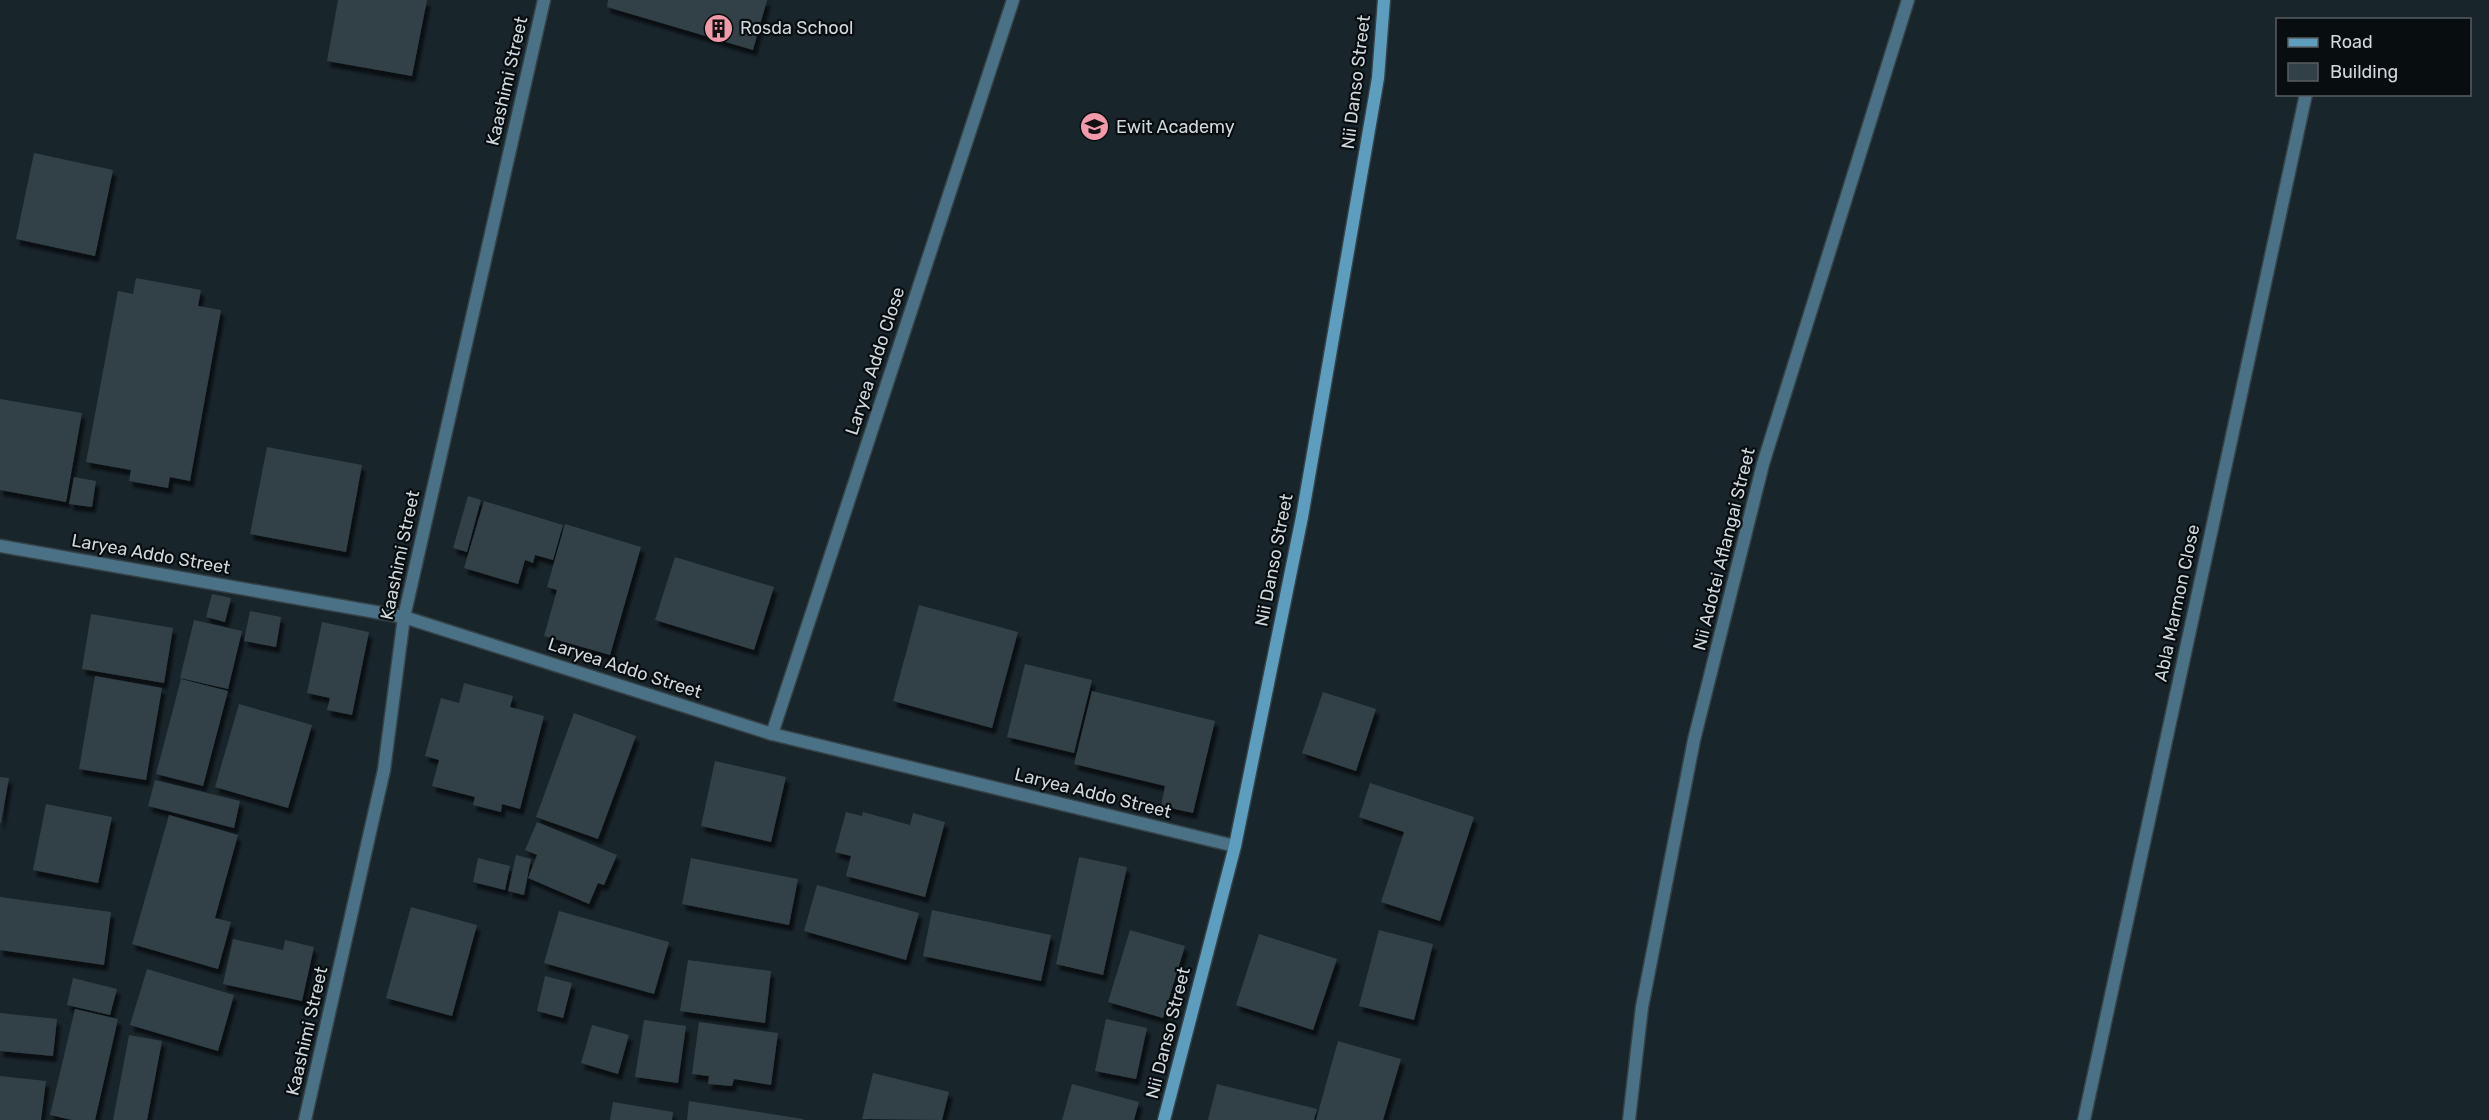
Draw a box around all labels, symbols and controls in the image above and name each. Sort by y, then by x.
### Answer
building icon: Rosda School [703,12,735,44]
street label: Kaashimi Street [481,14,533,148]
street label: Nii Danso Street [1337,14,1375,150]
place label: Rosda School [740,17,853,39]
legend [2276,18,2471,96]
text: Road [2330,31,2373,53]
text: Building [2330,61,2398,83]
school or university icon: Ewit Academy [1079,111,1111,143]
place label: Ewit Academy [1116,116,1235,138]
street label: Laryea Addo Close [841,284,909,438]
street label: Nii Adotei Aflangai Street [1688,445,1760,653]
street label: Kaashimi Street [376,488,424,622]
street label: Nii Danso Street [1250,492,1298,628]
street label: Abla Marmon Close [2150,522,2204,684]
street label: Laryea Addo Street [70,529,232,579]
street label: Laryea Addo Street [545,633,705,703]
street label: Laryea Addo Street [1012,763,1174,823]
street label: Kaashimi Street [281,964,333,1098]
street label: Nii Danso Street [1141,965,1195,1101]

